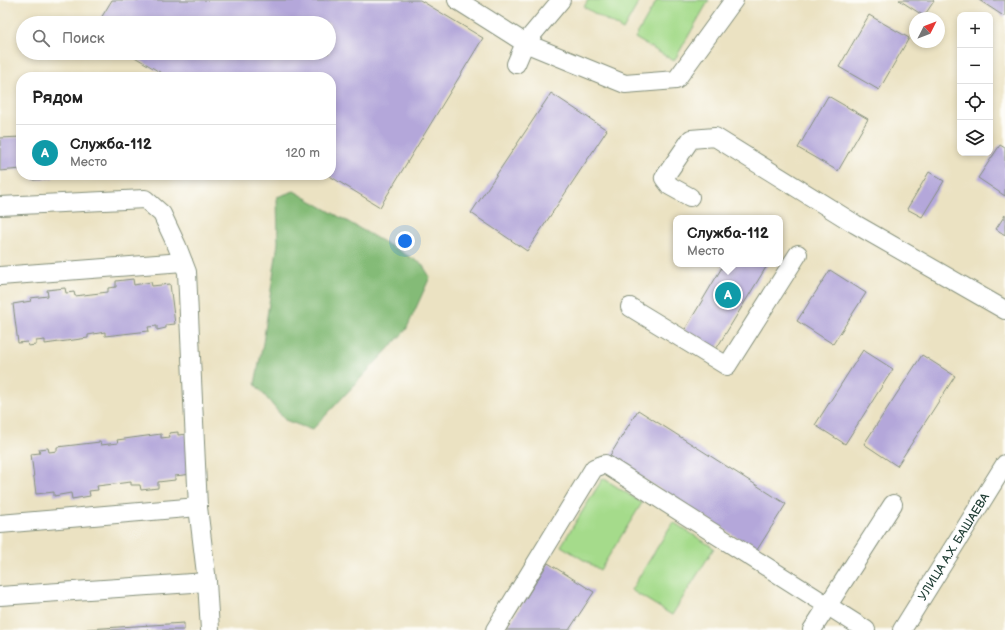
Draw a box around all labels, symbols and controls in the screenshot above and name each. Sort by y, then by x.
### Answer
north arrow [909,12,945,48]
map controls [957,12,993,156]
button: + [957,12,993,48]
search box [16,16,336,60]
icon: search [30,27,52,49]
text: Поиск [62,29,105,48]
button: − [957,48,993,84]
button: locate [957,84,993,120]
text: Рядом [32,88,83,108]
button: layers [957,120,993,156]
text: Служба-112 [70,135,152,154]
text: A [41,145,49,161]
text: 120 m [285,145,320,161]
text: Место [70,154,107,170]
popup [673,215,783,267]
text: Служба-112 [687,224,769,243]
your location [395,231,415,251]
text: Место [687,243,724,259]
pin: A [715,280,741,310]
street label: УЛИЦА А.Х. БАШАЕВА [915,490,993,604]

